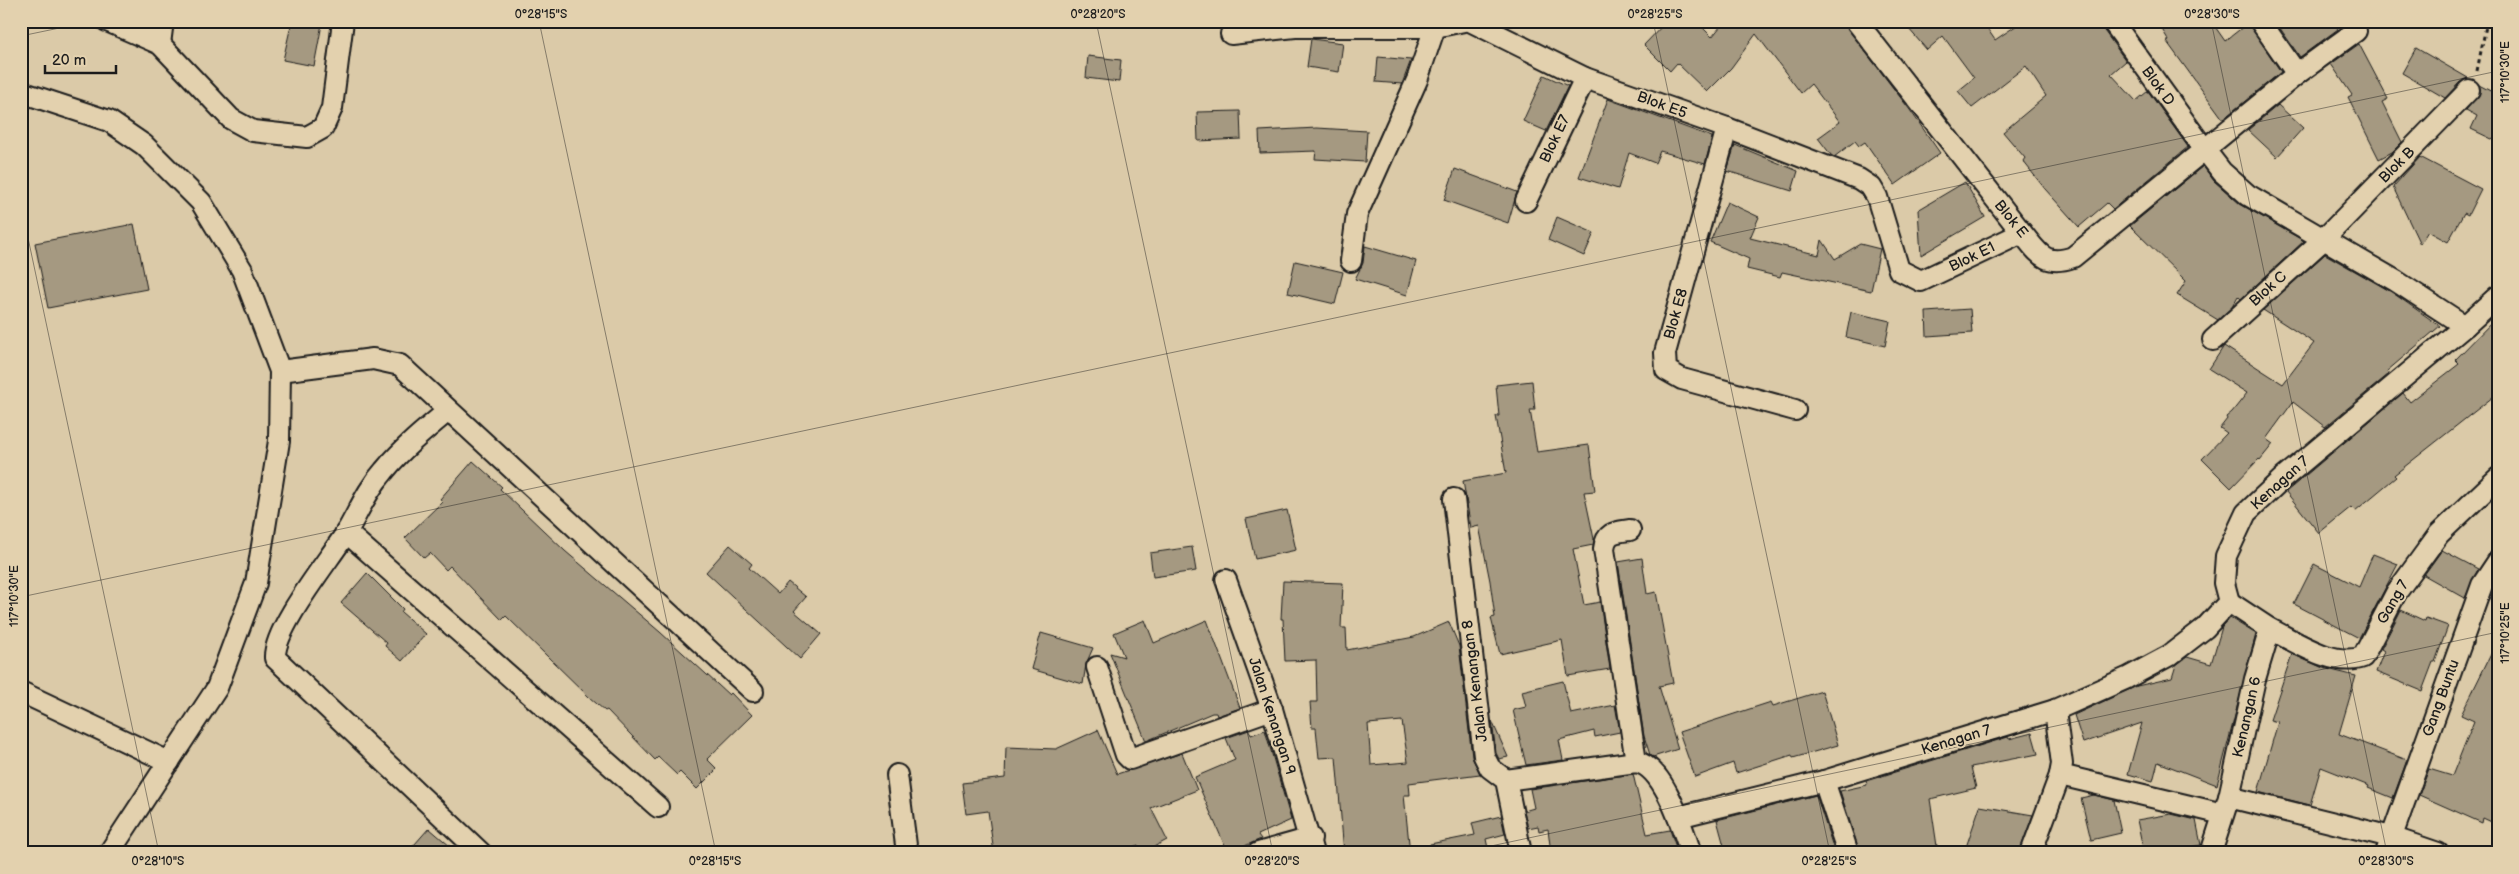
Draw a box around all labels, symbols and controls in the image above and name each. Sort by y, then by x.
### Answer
text: 0°28'15"S [515,7,567,22]
text: 0°28'20"S [1070,7,1126,22]
text: 0°28'25"S [1627,7,1683,22]
text: 0°28'30"S [2184,7,2240,22]
text: 117°10'30"E [2498,41,2513,103]
scale bar [45,42,116,74]
text: 20 m [52,51,86,70]
street label: Blok D [2137,62,2179,110]
street label: Blok E5 [1634,87,1690,123]
street label: Blok E7 [1536,111,1575,166]
street label: Blok B [2375,143,2419,187]
street label: Blok E [1990,196,2032,242]
street label: Blok E1 [1946,238,1998,276]
street label: Blok C [2245,267,2291,311]
street label: Blok E8 [1660,286,1692,342]
street label: Kenagan 7 [2247,451,2314,514]
text: 117°10'30"E [7,565,22,627]
street label: Gang 7 [2373,576,2414,627]
text: 117°10'25"E [2498,602,2513,664]
street label: Jalan Kenangan 8 [1458,619,1492,743]
street label: Jalan Kenangan 9 [1244,655,1300,777]
street label: Gang Buntu [2418,657,2464,739]
street label: Kenangan 6 [2228,675,2266,759]
street label: Kenagan 7 [1919,720,1994,760]
text: 0°28'10"S [132,854,184,869]
text: 0°28'15"S [689,854,741,869]
text: 0°28'20"S [1244,854,1300,869]
text: 0°28'25"S [1801,854,1857,869]
text: 0°28'30"S [2358,854,2414,869]

